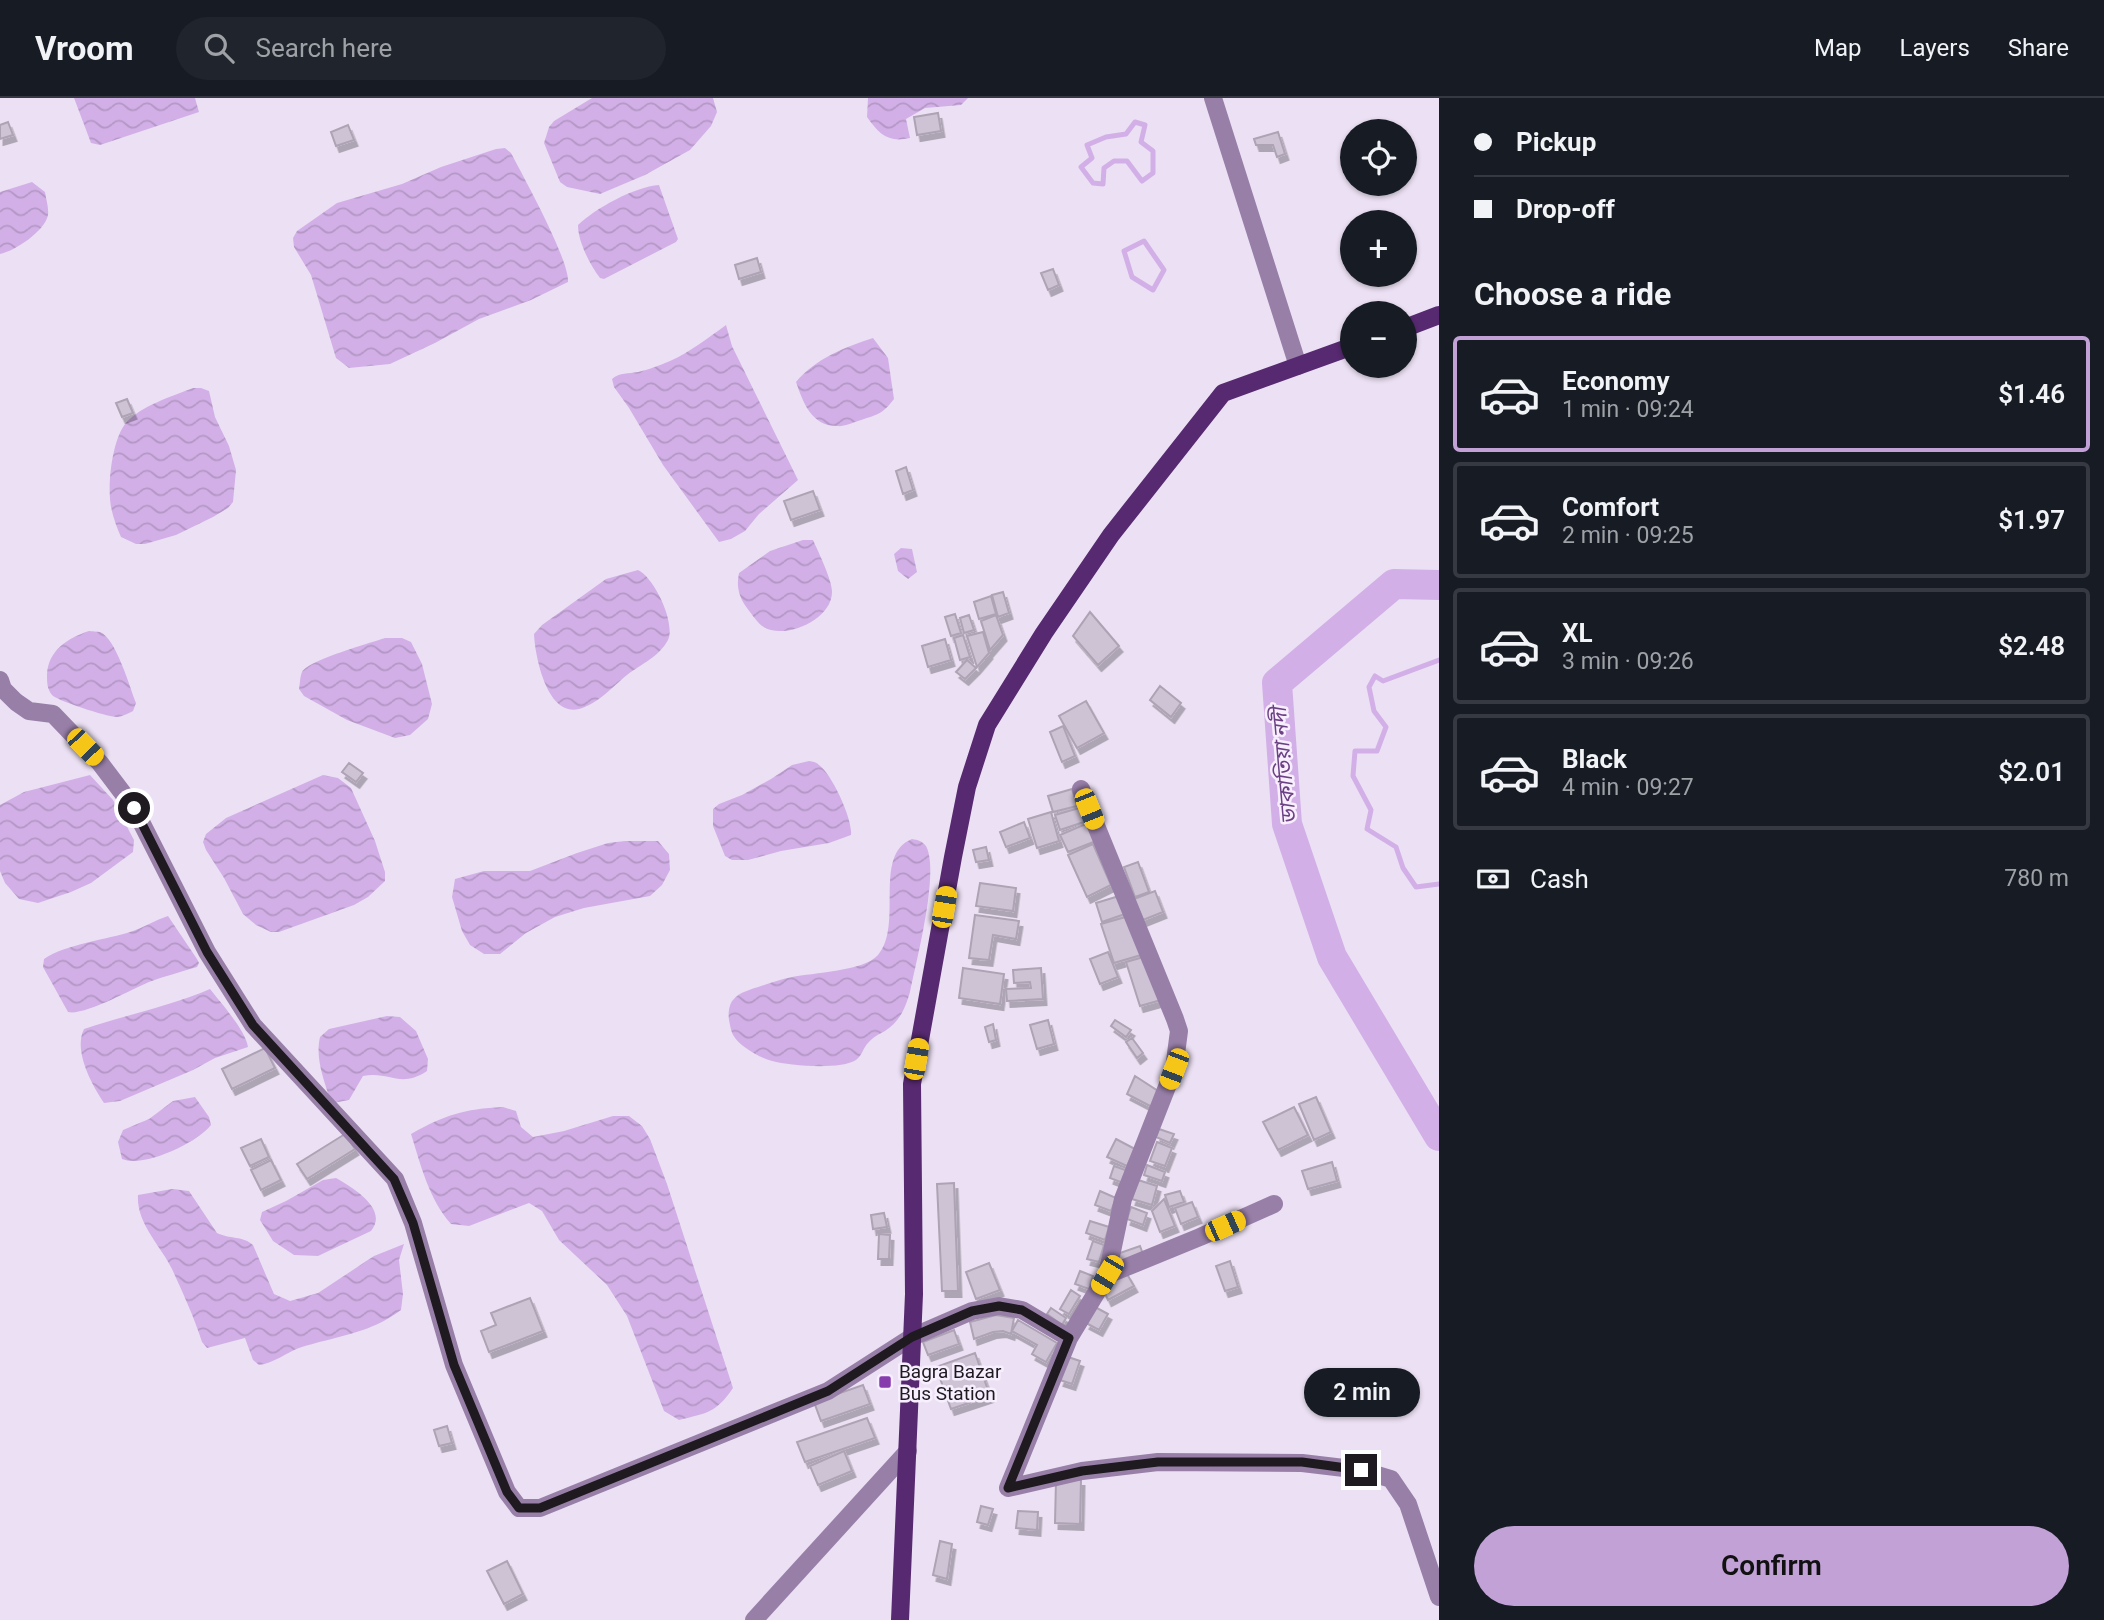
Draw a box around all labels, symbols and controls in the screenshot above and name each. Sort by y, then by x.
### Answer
search box [176,17,666,80]
text: Vroom [35,29,134,68]
icon: search [200,29,238,67]
text: Search here [256,33,392,63]
text: Map [1814,34,1862,62]
text: Layers [1900,34,1970,62]
text: Share [2008,34,2069,62]
map controls [1340,119,1417,378]
button: locate [1340,119,1417,196]
text: Pickup [1516,127,1596,157]
text: Drop-off [1516,194,1615,224]
button: + [1340,210,1417,287]
text: Choose a ride [1474,275,1671,313]
button: − [1340,301,1417,378]
icon: car [1478,363,1541,426]
text: Economy [1562,366,1669,396]
text: $1.46 [1998,379,2065,409]
text: 1 min · 09:24 [1562,396,1694,423]
icon: car [1478,489,1541,552]
text: Comfort [1562,492,1659,522]
text: $1.97 [1998,505,2065,535]
text: 2 min · 09:25 [1562,522,1694,549]
icon: car [1478,615,1541,678]
text: XL [1562,618,1593,648]
text: $2.48 [1998,631,2065,661]
text: 3 min · 09:26 [1562,648,1694,675]
water label: ডাকাতিয়া নদী [1266,702,1301,826]
car [63,725,108,769]
icon: car [1478,741,1541,804]
text: Black [1562,744,1627,774]
text: $2.01 [1998,757,2065,787]
text: 4 min · 09:27 [1562,774,1694,801]
car [1072,786,1107,832]
route start [118,792,150,824]
icon: cash [1474,860,1512,898]
text: Cash [1530,864,1589,894]
text: 780 m [2004,865,2069,892]
car [931,884,958,930]
car [903,1036,930,1082]
car [1157,1046,1192,1092]
car [1202,1208,1249,1244]
car [1088,1252,1127,1298]
place label: Bagra Bazar Bus Station [899,1360,1002,1405]
callout: 2 min [1303,1368,1419,1418]
marker: Bagra Bazar Bus Station [877,1374,893,1390]
text: 2 min [1333,1379,1391,1406]
route end [1345,1454,1377,1486]
button: Confirm [1474,1526,2069,1606]

